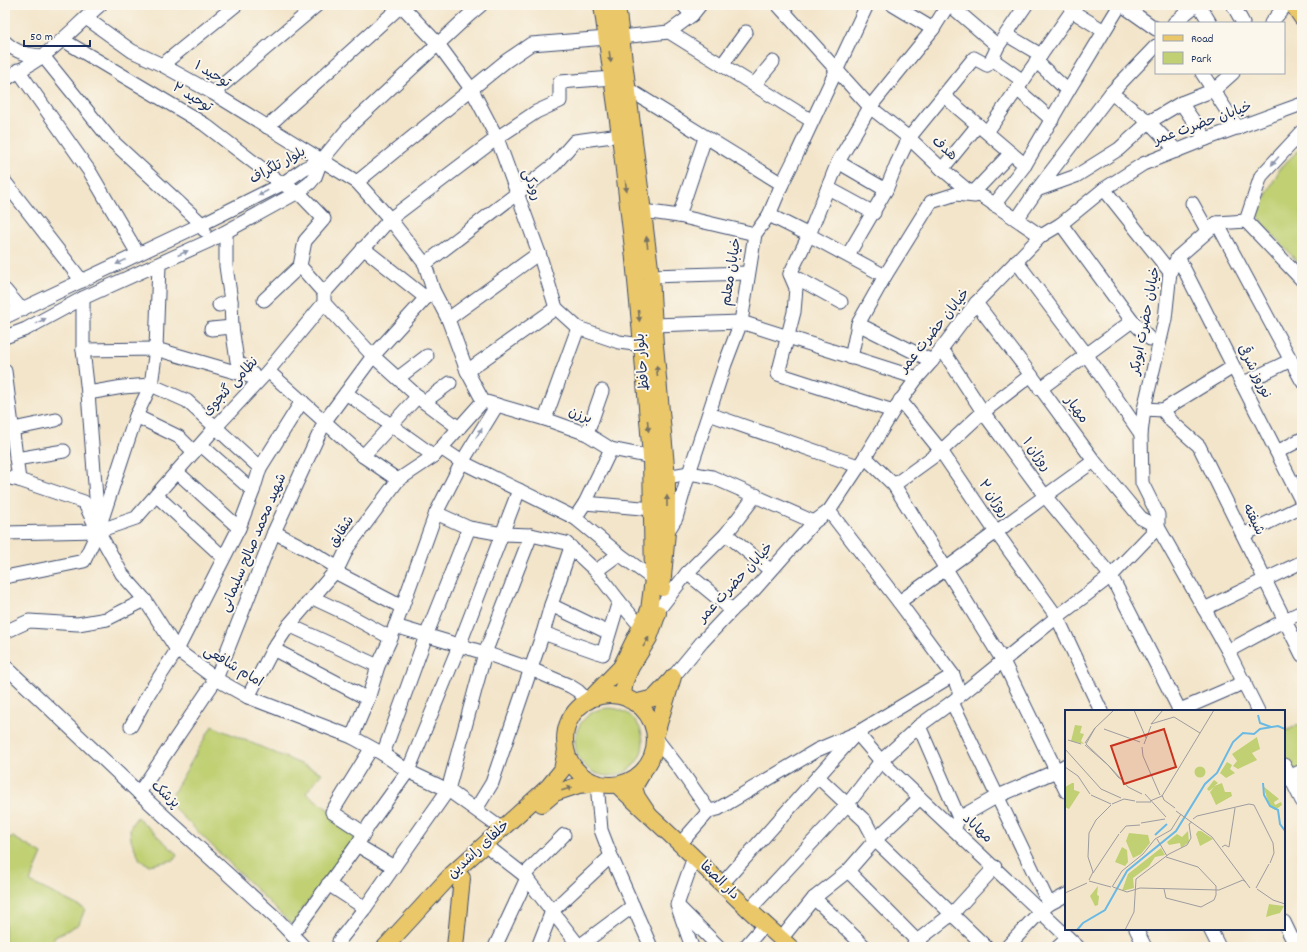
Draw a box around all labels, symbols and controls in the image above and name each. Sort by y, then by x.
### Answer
scale bar [24,22,90,48]
legend [1155,22,1285,74]
text: 50 m [30,29,53,46]
text: Road [1191,31,1213,48]
one-way arrow [607,51,613,64]
text: Park [1191,51,1212,68]
street label: توحید ۱ [190,57,235,94]
street label: توحید ۲ [168,78,217,118]
street label: خیابان حضرت عمر [1150,97,1255,151]
street label: هدف [927,132,961,166]
street label: بلوار تلگراف [246,142,310,190]
one-way arrow [1271,156,1280,166]
street label: رودکی [516,166,546,204]
one-way arrow [623,180,629,192]
one-way arrow [257,190,269,196]
one-way arrow [643,236,650,248]
street label: خیابان معلم [717,237,747,307]
one-way arrow [178,250,189,256]
one-way arrow [115,259,127,265]
street label: خیابان حضرت ابوبکر [1125,265,1166,378]
street label: خیابان حضرت عمر [894,285,975,378]
one-way arrow [636,310,643,322]
one-way arrow [35,318,46,324]
street label: بلوار حافظ [631,332,655,392]
street label: نوروز شرقی [1232,341,1276,403]
street label: نظامی گنجوی [198,353,264,421]
one-way arrow [654,365,661,377]
street label: مهیار [1058,391,1093,428]
street label: برزن [565,402,595,430]
one-way arrow [645,420,652,432]
one-way arrow [475,428,483,438]
street label: روژان ۱ [1017,434,1055,476]
street label: شهید محمد صالح سلیمانی [216,471,292,615]
street label: روژان ۲ [973,476,1013,522]
one-way arrow [664,494,670,507]
street label: شیفته [1237,501,1269,539]
street label: شقایق [324,512,360,552]
street label: خیابان حضرت عمر [693,538,779,628]
one-way arrow [643,636,650,648]
street label: امام شافعی [199,641,267,693]
inset map [1065,710,1285,930]
street label: پزشک [146,776,184,814]
one-way arrow [561,786,573,792]
street label: مهاباد [957,810,997,848]
street label: خلفای راشدین [444,816,514,884]
street label: دار الصفا [695,857,743,905]

